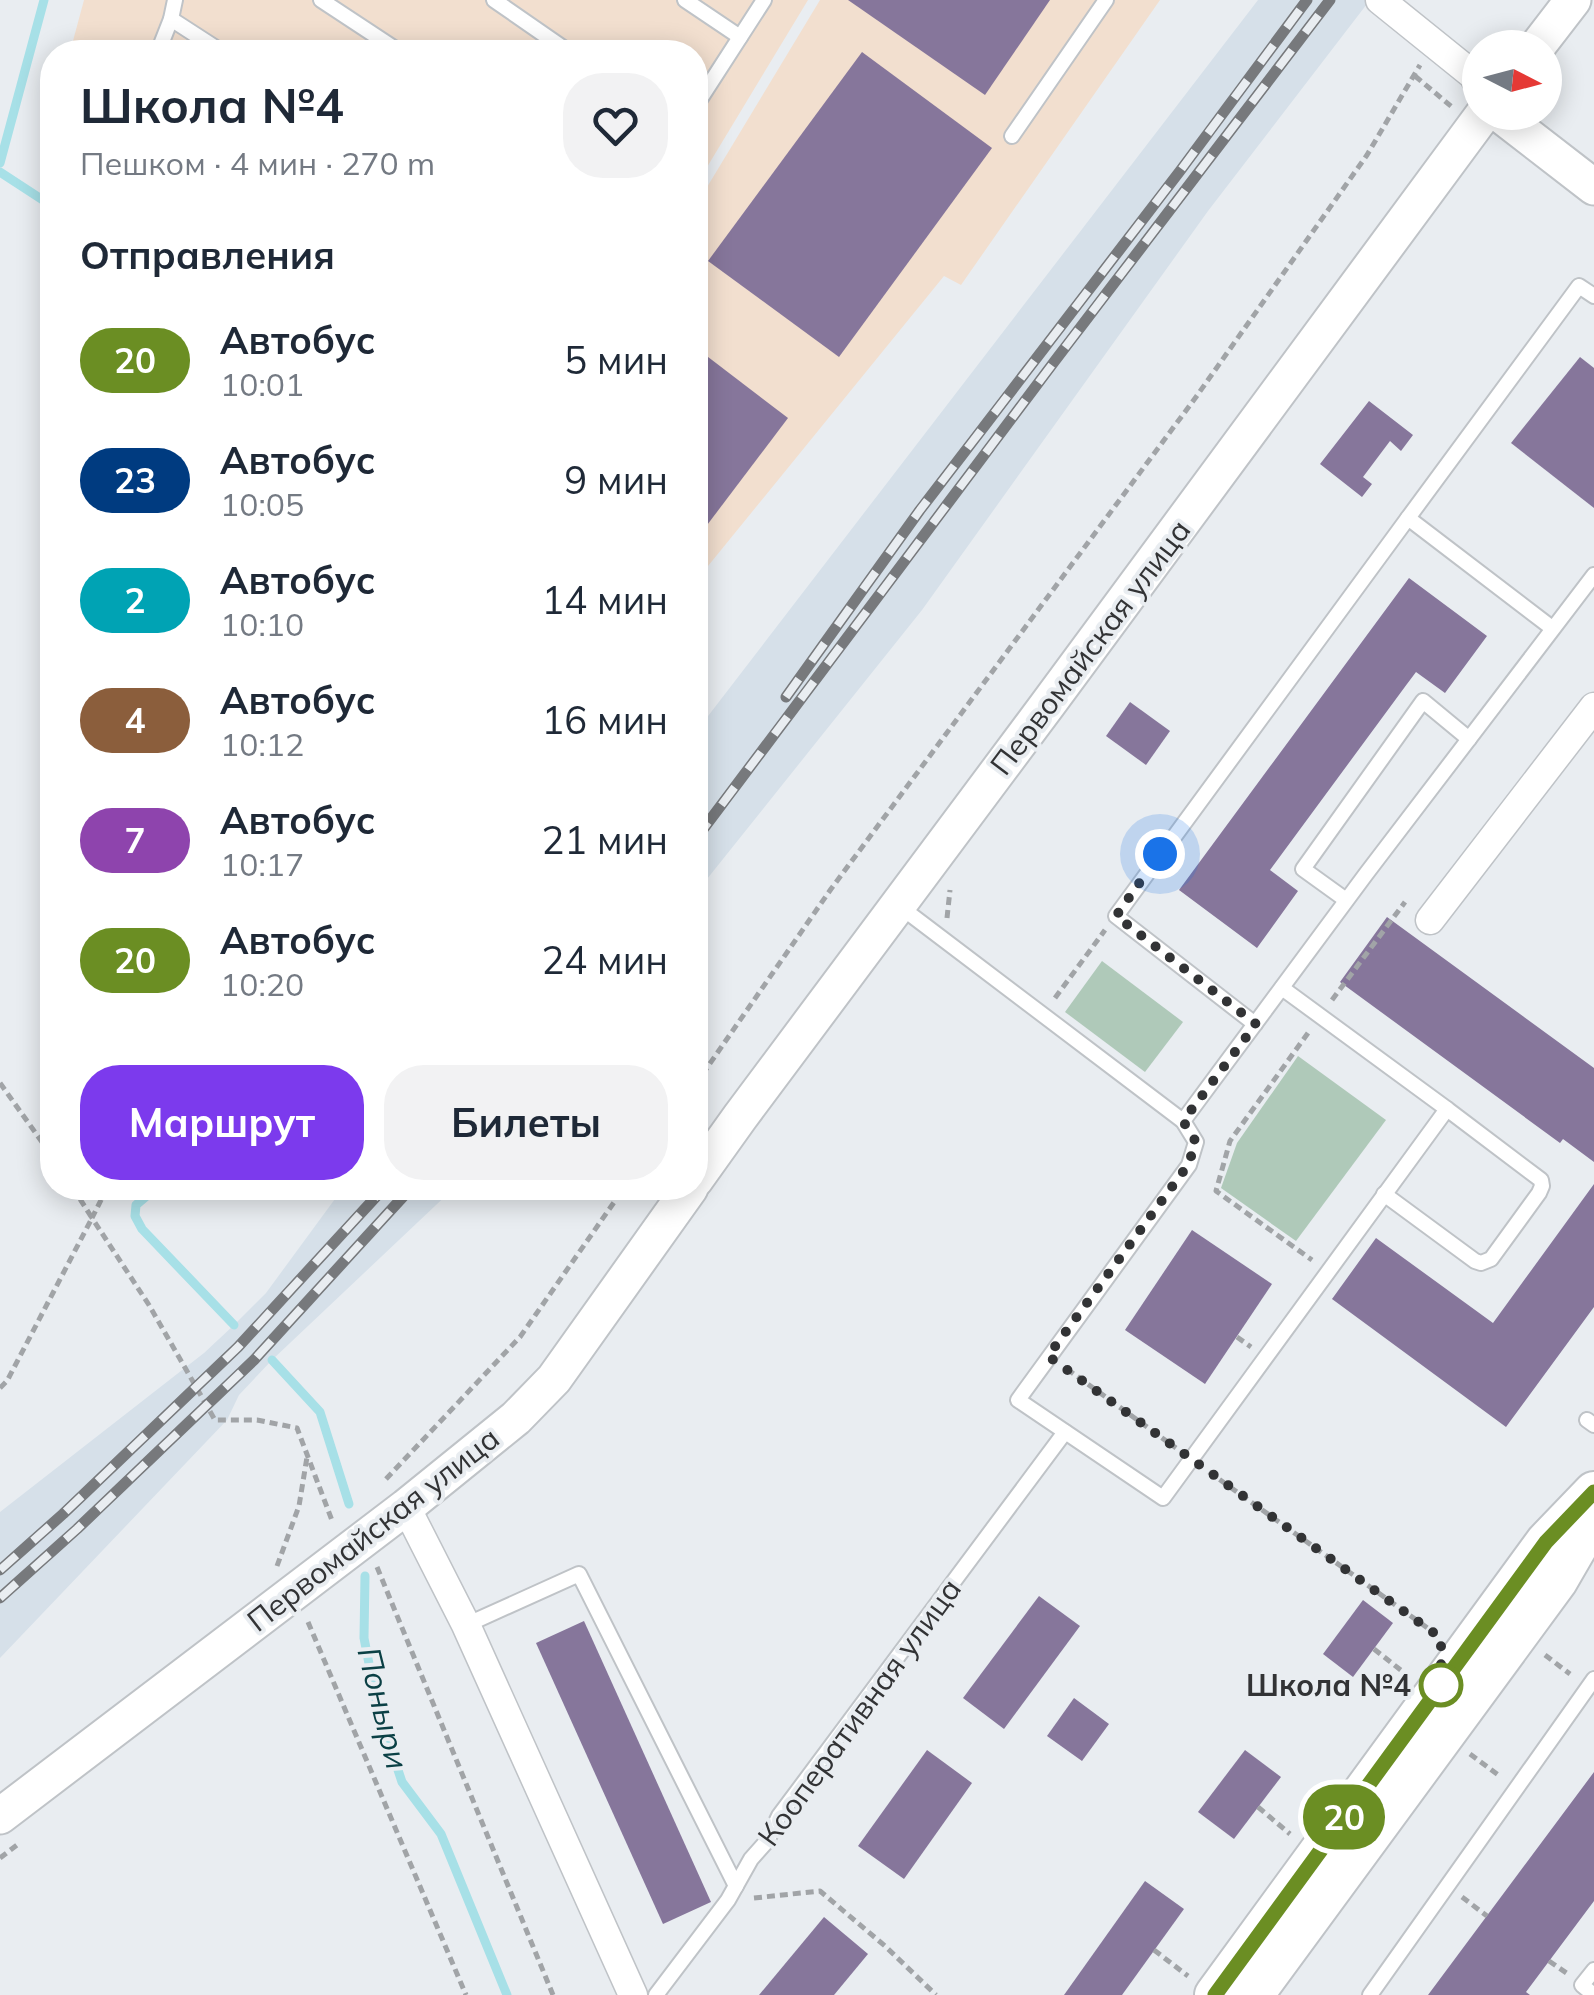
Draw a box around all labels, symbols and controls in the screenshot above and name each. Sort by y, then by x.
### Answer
north arrow [1462,30,1562,130]
map controls [1462,30,1562,130]
button: heart [563,73,668,178]
text: Школа №4 [80,75,344,135]
text: Пешком · 4 мин · 270 m [80,143,435,183]
text: Отправления [80,231,335,279]
text: Автобус [220,316,375,364]
text: 5 мин [564,336,668,384]
text: 20 [114,338,156,382]
text: 10:01 [220,364,304,404]
text: Автобус [220,436,375,484]
text: 9 мин [564,456,668,504]
text: 23 [114,458,156,502]
text: 10:05 [220,484,304,524]
street label: Первомайская улица [982,512,1198,782]
text: Автобус [220,556,375,604]
text: 14 мин [542,576,668,624]
text: 2 [124,578,146,622]
text: 10:10 [220,604,304,644]
text: Автобус [220,676,375,724]
text: 16 мин [542,696,668,744]
text: 4 [124,698,146,742]
text: 10:12 [220,724,304,764]
text: Автобус [220,796,375,844]
text: 21 мин [542,816,668,864]
text: 7 [124,818,146,862]
your location [1135,829,1185,879]
text: 10:17 [220,844,304,884]
text: Автобус [220,916,375,964]
text: 24 мин [542,936,668,984]
text: 20 [114,938,156,982]
text: 10:20 [220,964,304,1004]
button: Маршрут [80,1065,364,1180]
button: Билеты [384,1065,668,1180]
street label: Первомайская улица [239,1419,507,1639]
street label: Кооперативная улица [749,1571,969,1853]
water label: Поныри [350,1643,418,1773]
marker: Школа №4 [1420,1664,1462,1706]
place label: Школа №4 [1246,1666,1411,1704]
line badge: 20 [1299,1784,1389,1850]
text: 20 [1323,1795,1365,1839]

